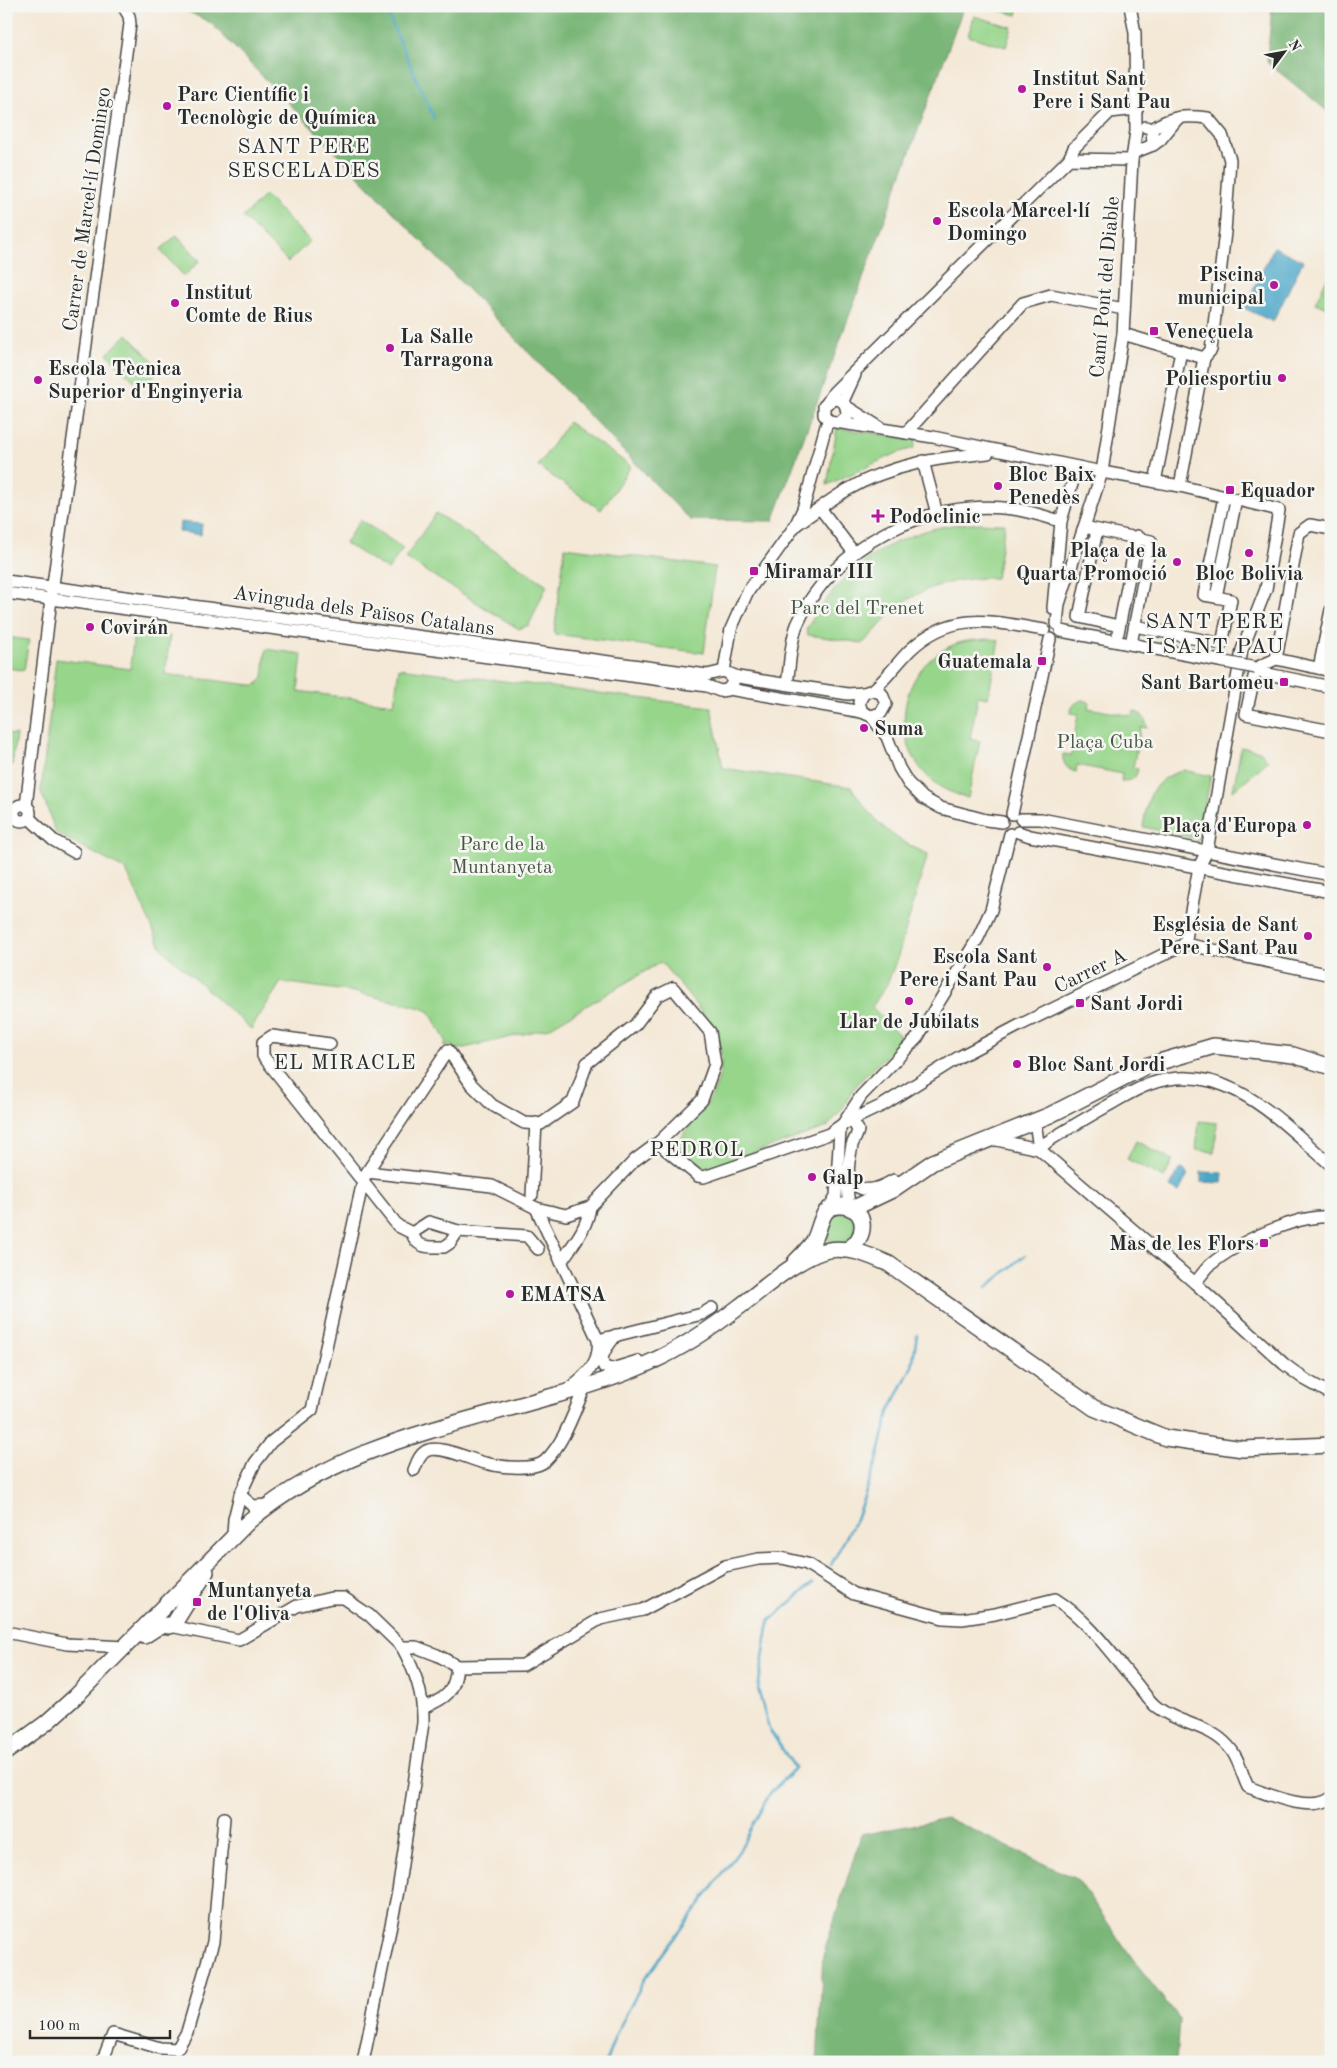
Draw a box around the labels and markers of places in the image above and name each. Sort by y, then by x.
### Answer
place label: Institut Sant Pere i Sant Pau [1032,70,1171,113]
marker: Institut Sant Pere i Sant Pau [1016,83,1028,95]
place label: Parc Científic i Tecnològic de Química [177,86,377,129]
marker: Parc Científic i Tecnològic de Química [161,100,173,112]
place label: Escola Marcel·lí Domingo [947,202,1090,245]
marker: Escola Marcel·lí Domingo [931,215,943,227]
place label: Piscina municipal [1177,266,1264,309]
marker: Piscina municipal [1268,279,1280,291]
place label: Institut Comte de Rius [185,284,313,327]
marker: Institut Comte de Rius [169,297,181,309]
place label: Veneçuela [1164,323,1254,343]
marker: Veneçuela [1148,325,1160,337]
place label: La Salle Tarragona [400,328,493,371]
marker: La Salle Tarragona [384,342,396,354]
place label: Escola Tècnica Superior d'Enginyeria [48,360,243,403]
place label: Poliesportiu [1165,370,1272,390]
marker: Poliesportiu [1276,372,1288,384]
marker: Escola Tècnica Superior d'Enginyeria [32,374,44,386]
place label: Bloc Baix Penedès [1008,466,1094,509]
marker: Bloc Baix Penedès [992,480,1004,492]
place label: Equador [1240,482,1315,502]
marker: Equador [1224,484,1236,496]
place label: Podoclinic [889,508,981,528]
marker: Podoclinic [871,509,885,523]
place label: Plaça de la Quarta Promoció [1016,542,1167,585]
marker: Bloc Bolivia [1243,547,1255,559]
marker: Plaça de la Quarta Promoció [1171,556,1183,568]
place label: Miramar III [764,563,873,583]
marker: Miramar III [748,565,760,577]
place label: Bloc Bolivia [1195,565,1303,585]
place label: Covirán [100,619,168,639]
marker: Covirán [84,621,96,633]
place label: Guatemala [937,653,1032,673]
marker: Guatemala [1036,655,1048,667]
place label: Sant Bartomeu [1141,674,1274,694]
marker: Sant Bartomeu [1278,676,1290,688]
place label: Suma [874,720,924,740]
marker: Suma [858,722,870,734]
place label: Plaça d'Europa [1161,817,1297,837]
marker: Plaça d'Europa [1301,819,1313,831]
place label: Església de Sant Pere i Sant Pau [1152,916,1298,959]
marker: Església de Sant Pere i Sant Pau [1302,930,1314,942]
place label: Escola Sant Pere i Sant Pau [898,948,1037,991]
marker: Escola Sant Pere i Sant Pau [1041,961,1053,973]
marker: Llar de Jubilats [903,995,915,1007]
place label: Sant Jordi [1090,995,1183,1015]
marker: Sant Jordi [1074,997,1086,1009]
place label: Llar de Jubilats [839,1013,979,1033]
place label: Bloc Sant Jordi [1027,1056,1165,1076]
marker: Bloc Sant Jordi [1011,1058,1023,1070]
place label: Galp [822,1169,864,1189]
marker: Galp [806,1171,818,1183]
place label: Mas de les Flors [1109,1235,1254,1255]
marker: Mas de les Flors [1258,1237,1270,1249]
place label: EMATSA [520,1286,606,1306]
marker: EMATSA [504,1288,516,1300]
place label: Muntanyeta de l'Oliva [207,1582,312,1625]
marker: Muntanyeta de l'Oliva [191,1596,203,1608]

